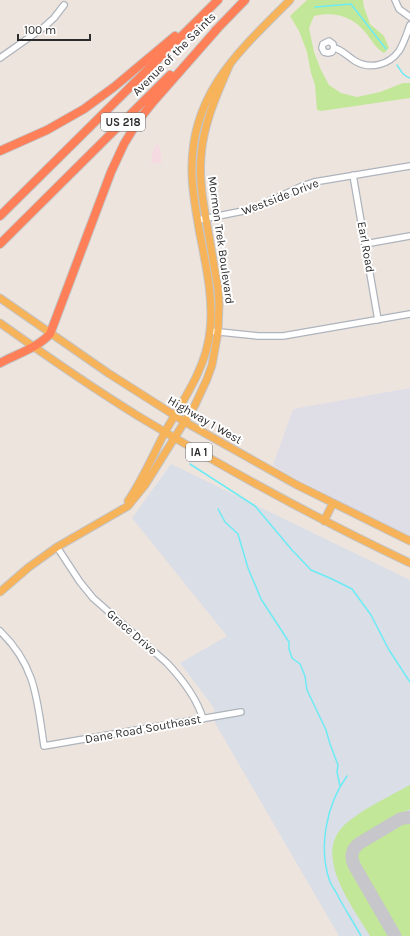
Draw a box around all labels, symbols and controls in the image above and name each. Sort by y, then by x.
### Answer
street label: Avenue of the Saints [129,9,219,99]
scale bar [18,16,90,42]
text: 100 m [24,23,56,37]
road number: US 218 [101,113,145,131]
street label: Mormon Trek Boulevard [205,175,237,305]
street label: Westside Drive [240,176,320,218]
street label: Earl Road [355,220,377,274]
street label: Highway 1 West [165,393,245,447]
road number: IA 1 [186,443,212,461]
street label: Grace Drive [104,606,160,658]
street label: Dane Road Southeast [84,712,203,746]

